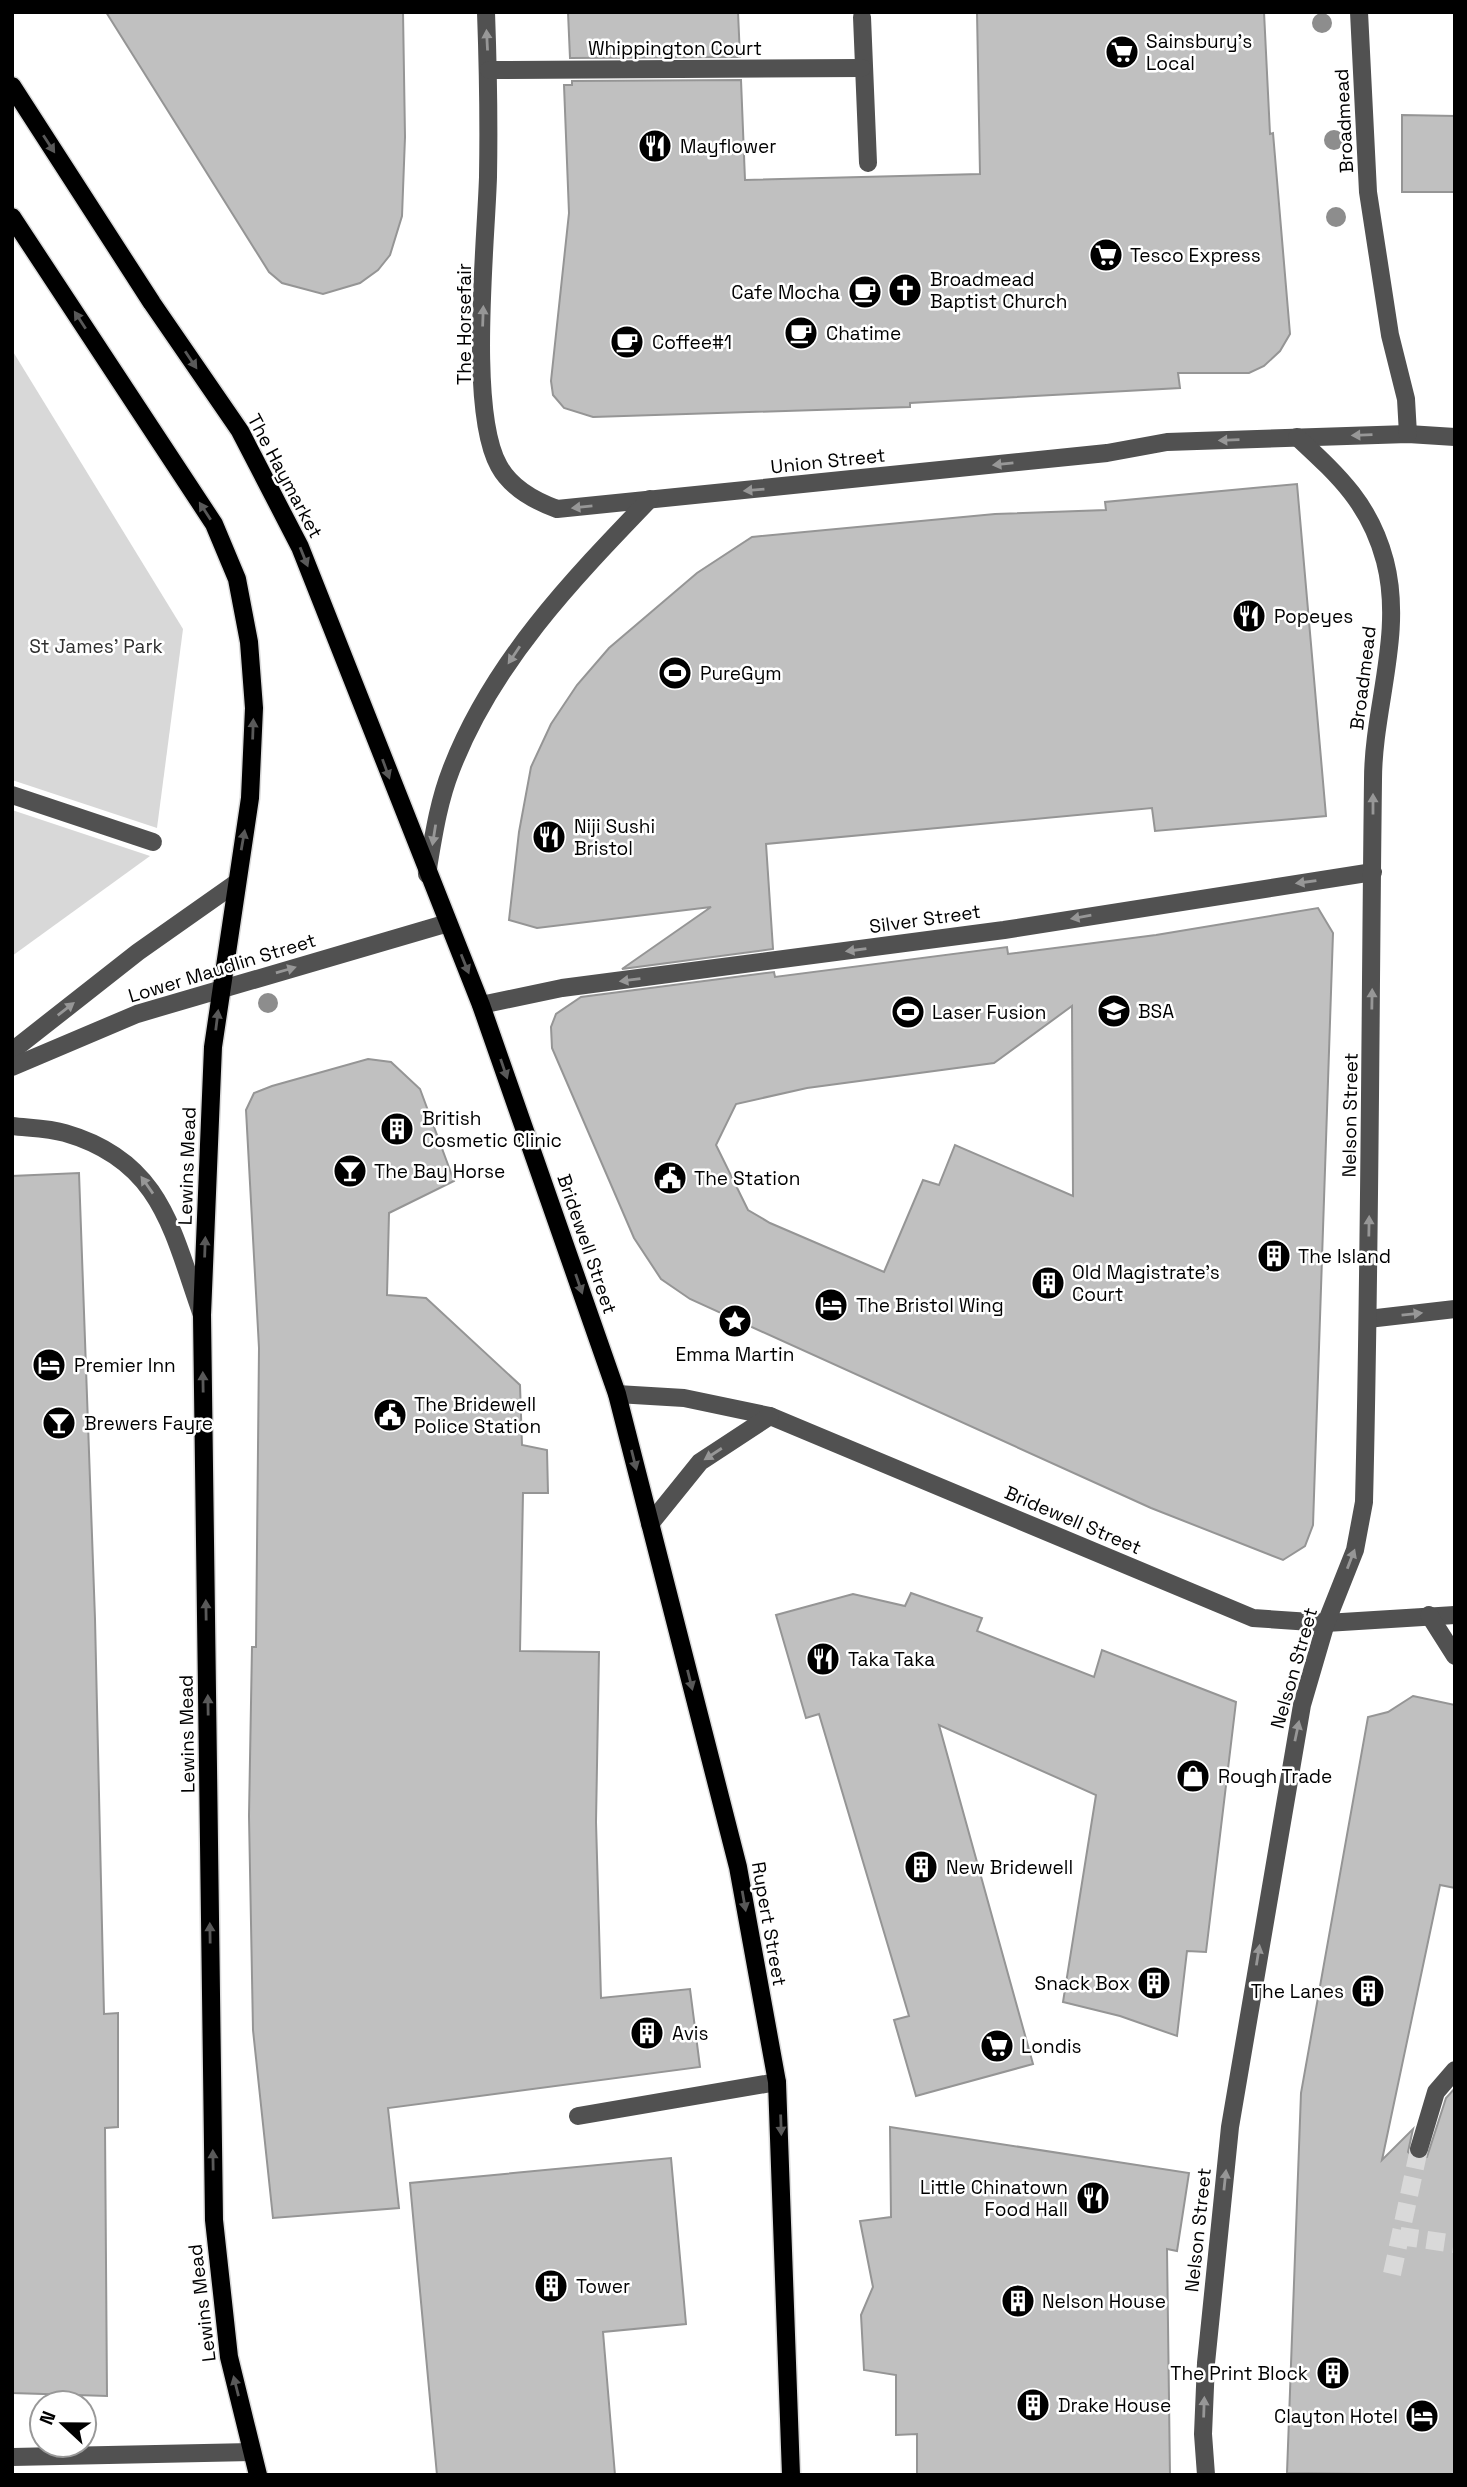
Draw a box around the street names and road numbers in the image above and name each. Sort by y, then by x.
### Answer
street label: Whippington Court [588,36,762,61]
street label: Broadmead [1329,68,1359,174]
street label: The Horsefair [452,263,477,385]
street label: The Haymarket [242,409,328,543]
street label: Union Street [769,443,887,479]
street label: Broadmead [1344,625,1382,731]
street label: Silver Street [868,899,982,939]
street label: Lower Maudlin Street [125,928,319,1008]
street label: Nelson Street [1336,1052,1364,1178]
street label: Lewins Mead [172,1106,202,1226]
street label: Bridewell Street [551,1171,623,1317]
street label: Bridewell Street [1001,1480,1145,1560]
street label: Nelson Street [1265,1605,1323,1731]
street label: Lewins Mead [173,1675,201,1793]
street label: Rupert Street [746,1860,792,1988]
street label: Nelson Street [1179,2167,1217,2293]
street label: Lewins Mead [182,2243,222,2363]

